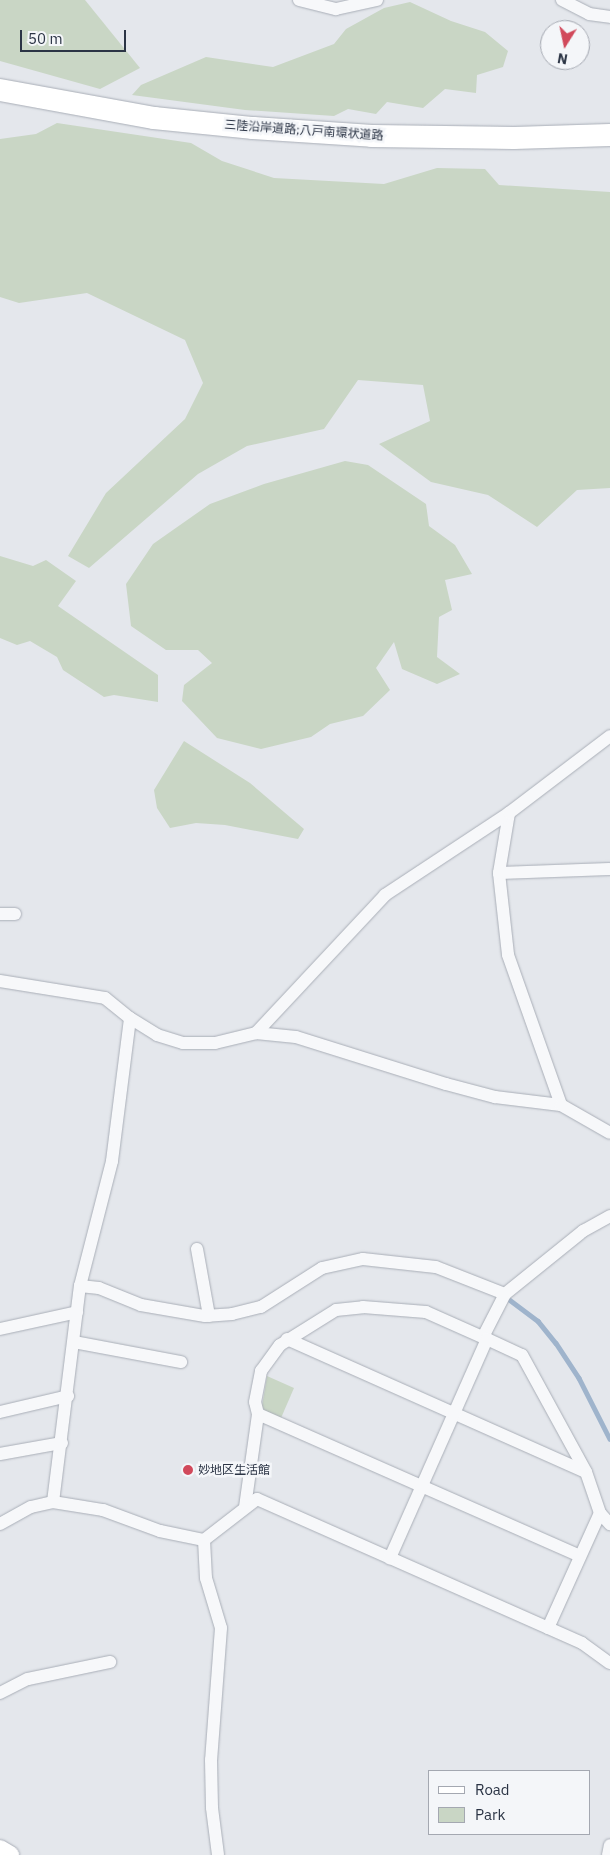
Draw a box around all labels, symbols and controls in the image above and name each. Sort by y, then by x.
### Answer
scale bar [22,20,129,52]
north arrow [540,20,590,70]
text: 50 m [28,29,63,48]
text: N [556,49,569,69]
street label: 三陸沿岸道路;八戸南環状道路 [224,117,384,143]
place label: 妙地区生活館 [198,1463,270,1477]
marker: 妙地区生活館 [182,1464,194,1476]
legend [428,1770,590,1835]
text: Road [475,1780,510,1799]
text: Park [475,1805,505,1824]

